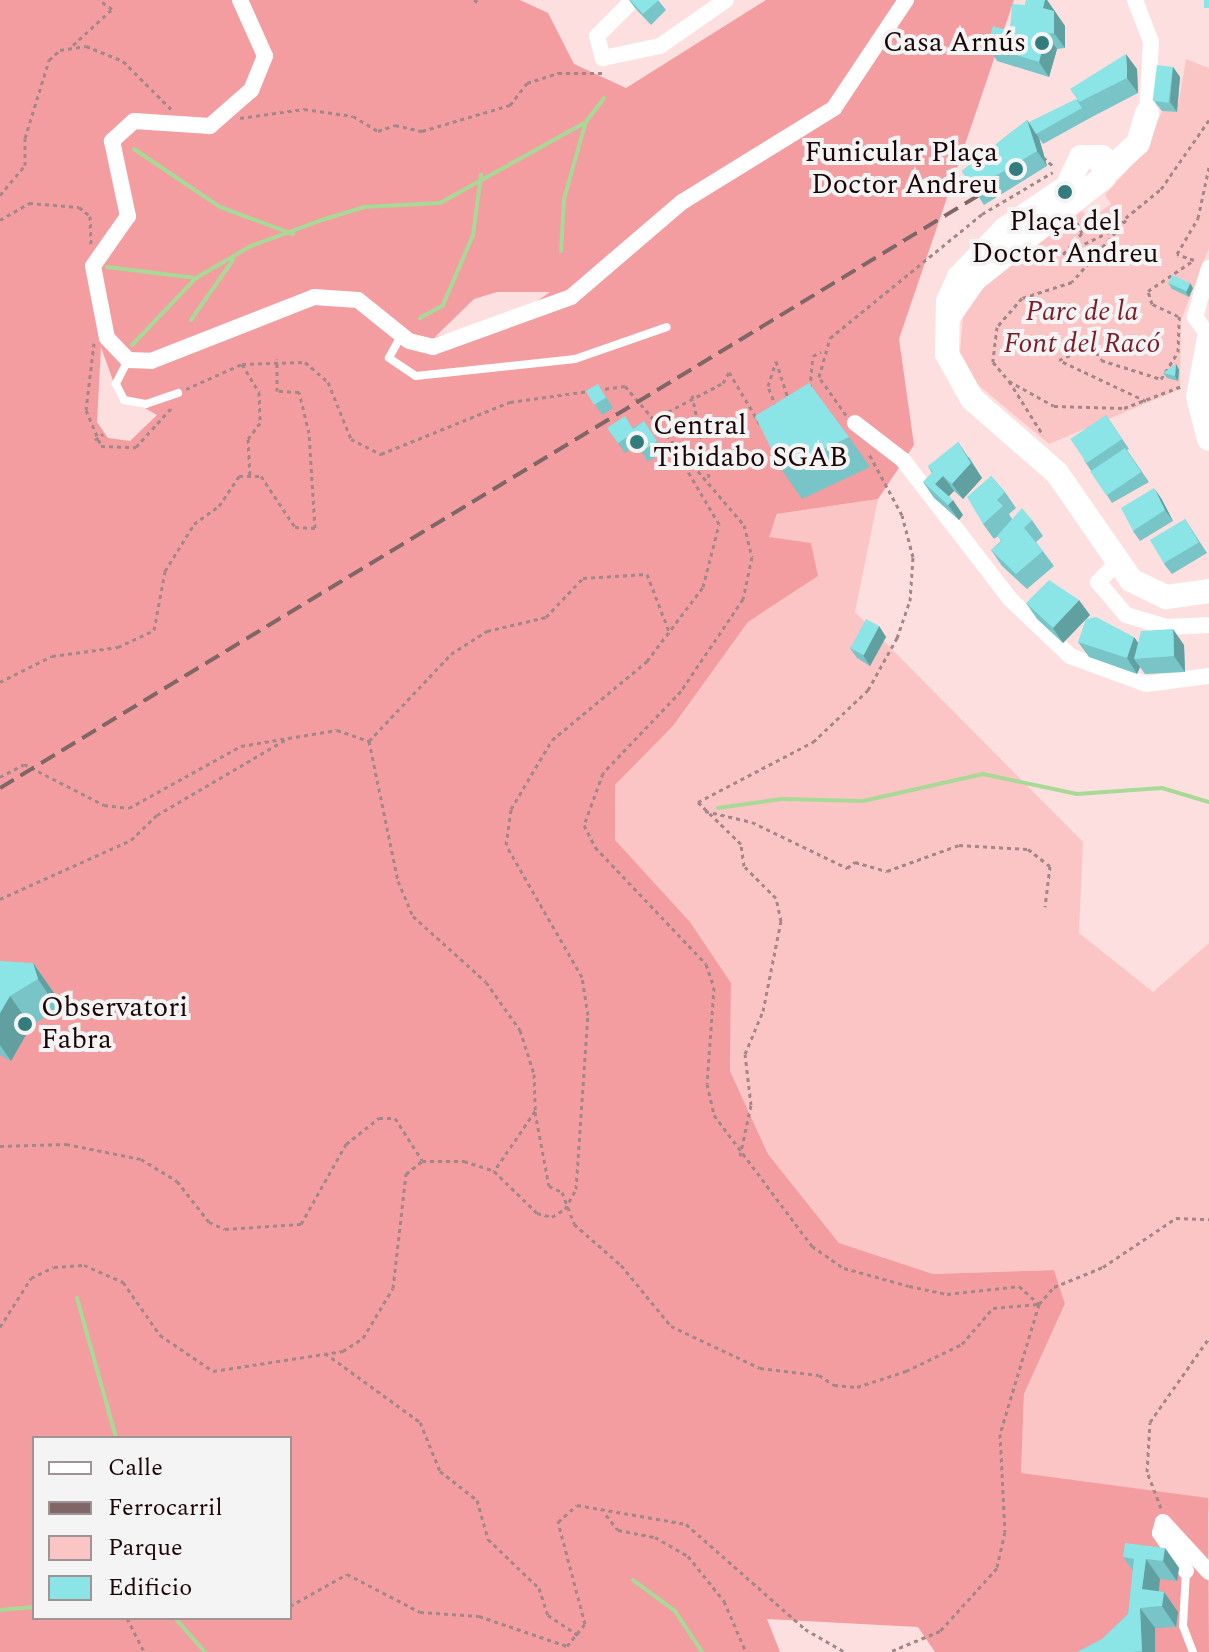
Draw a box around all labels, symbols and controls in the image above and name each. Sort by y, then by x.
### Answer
place label: Casa Arnús [883,26,1026,60]
marker: Casa Arnús [1033,34,1051,52]
place label: Funicular Plaça Doctor Andreu [804,136,998,202]
marker: Funicular Plaça Doctor Andreu [1005,158,1027,180]
marker: Plaça del Doctor Andreu [1056,183,1074,201]
place label: Plaça del Doctor Andreu [972,205,1158,271]
park label: Parc de la Font del Racó [1003,295,1161,361]
place label: Central Tibidabo SGAB [653,409,847,475]
marker: Central Tibidabo SGAB [628,433,646,451]
place label: Observatori Fabra [41,991,188,1057]
marker: Observatori Fabra [16,1015,34,1033]
legend [32,1436,292,1620]
text: Calle [108,1450,163,1486]
text: Ferrocarril [108,1490,223,1526]
text: Parque [108,1530,183,1566]
text: Edificio [108,1570,192,1606]

